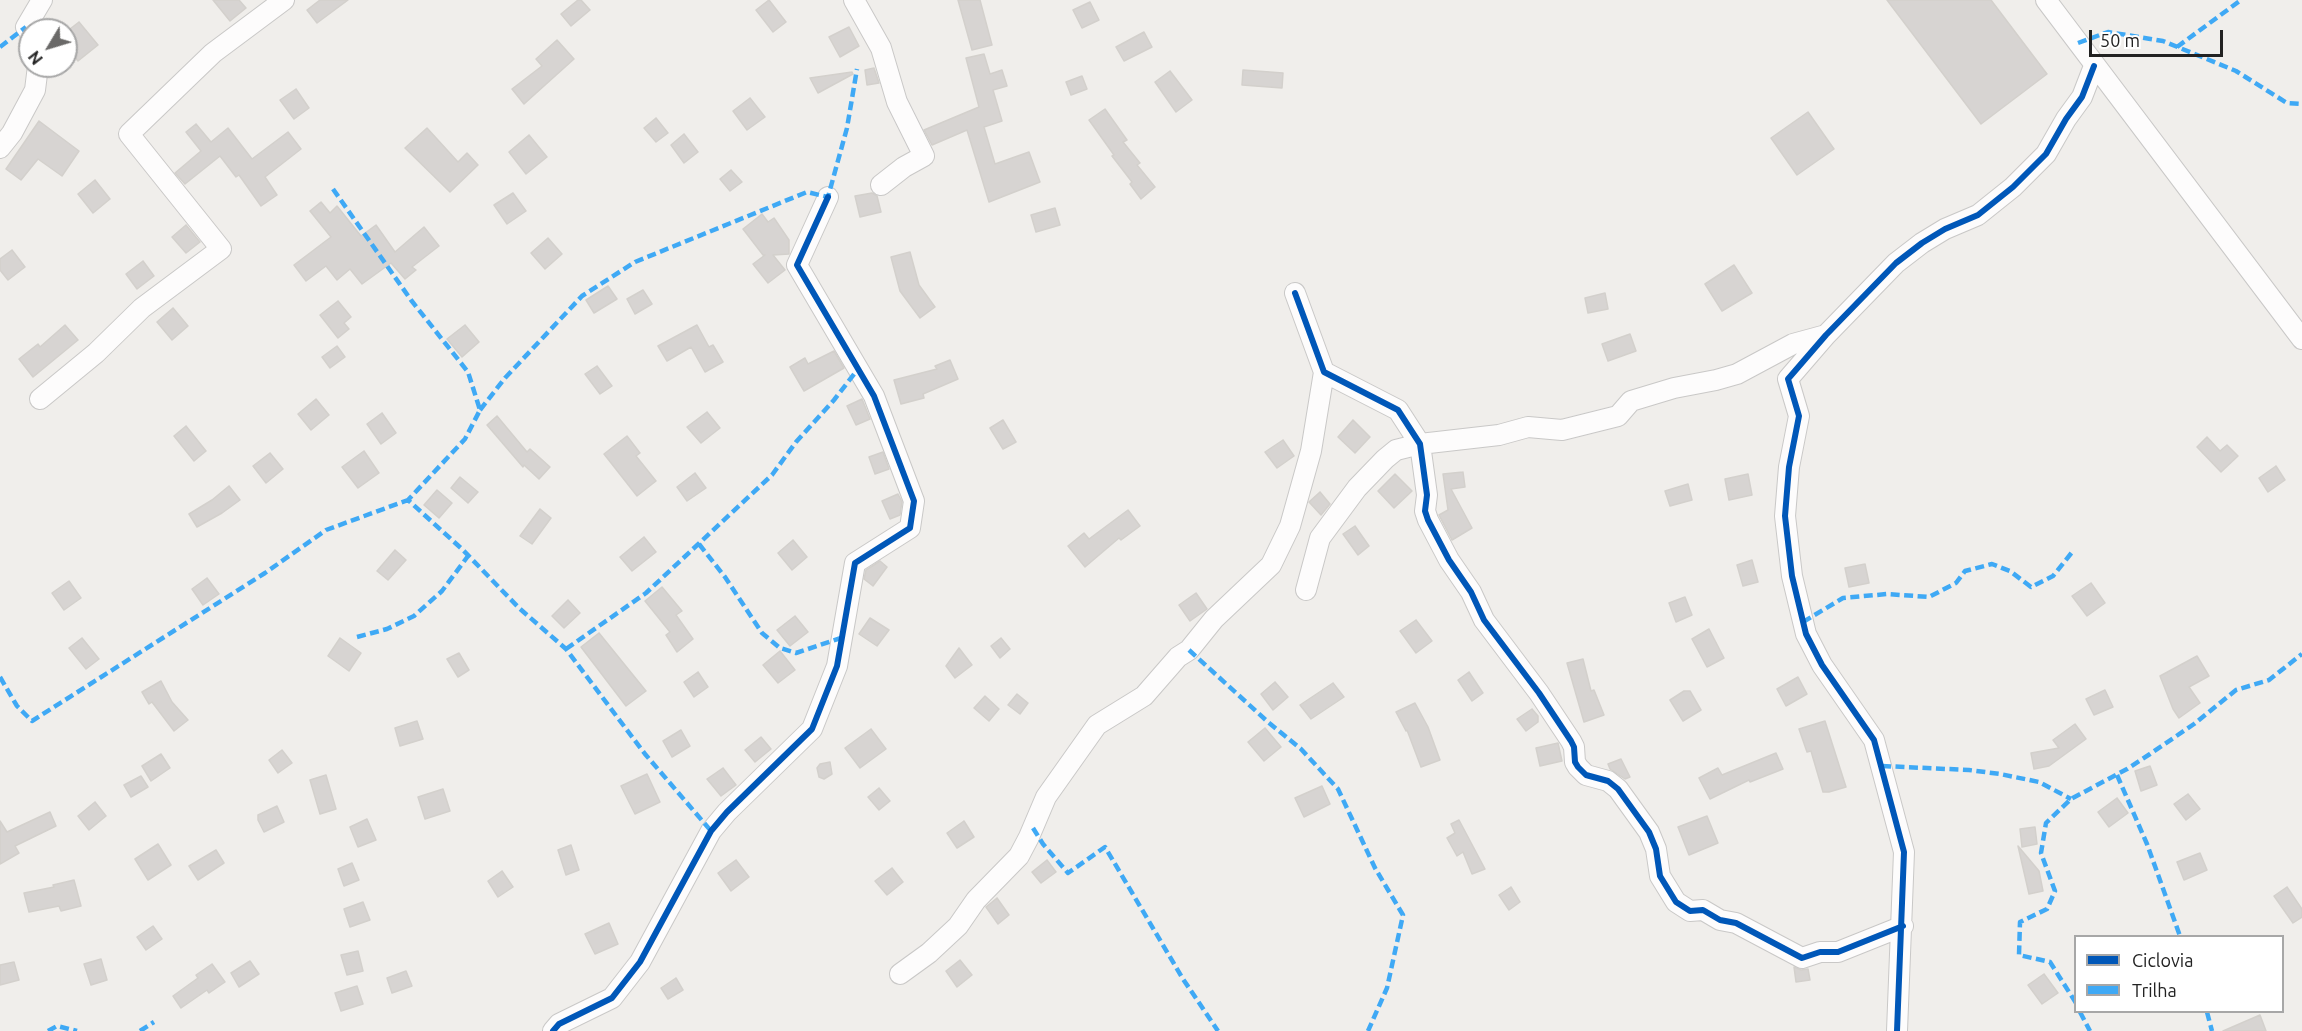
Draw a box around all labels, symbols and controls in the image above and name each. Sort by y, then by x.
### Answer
north arrow [18,18,78,78]
scale bar [2092,18,2226,56]
text: 50 m [2100,30,2140,50]
text: N [25,48,46,68]
legend [2074,935,2284,1013]
text: Ciclovia [2132,950,2193,970]
text: Trilha [2132,980,2177,1000]

